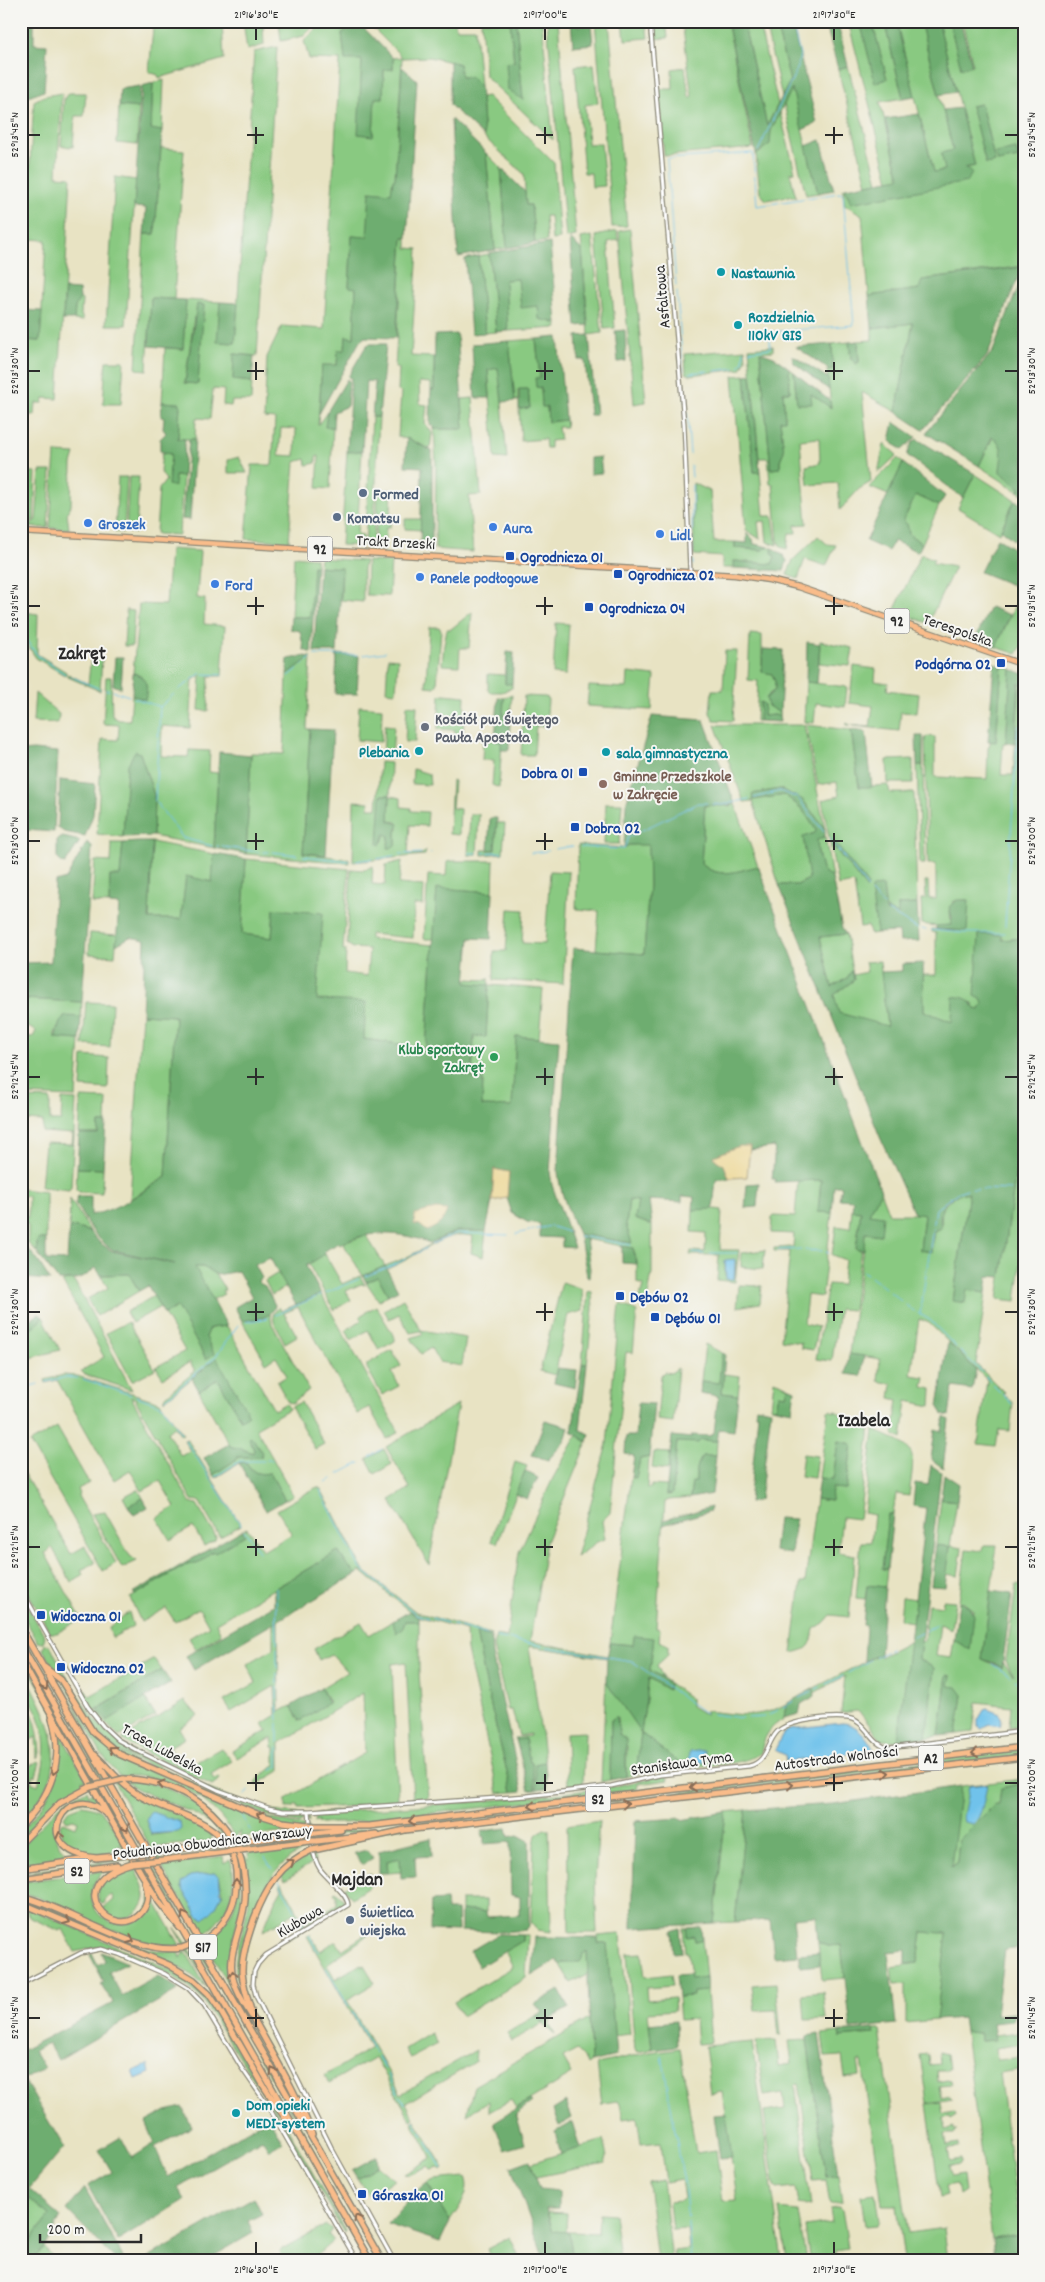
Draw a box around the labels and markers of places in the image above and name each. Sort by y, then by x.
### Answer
place label: Nastawnia [731,263,796,286]
marker: Nastawnia [715,266,727,278]
place label: Rozdzielnia 110kV GIS [748,307,816,348]
marker: Rozdzielnia 110kV GIS [732,319,744,331]
place label: Formed [373,484,419,507]
marker: Formed [357,487,369,499]
place label: Komatsu [347,508,400,531]
marker: Komatsu [331,511,343,523]
place label: Groszek [98,514,146,537]
marker: Groszek [82,517,94,529]
place label: Aura [503,518,534,541]
marker: Aura [487,521,499,533]
place label: Lidl [670,525,691,548]
marker: Lidl [654,528,666,540]
place label: Ogrodnicza 01 [520,547,603,570]
marker: Ogrodnicza 01 [504,550,516,562]
place label: Ogrodnicza 02 [628,565,714,588]
place label: Panele podłogowe [430,568,538,591]
marker: Ogrodnicza 02 [612,568,624,580]
marker: Panele podłogowe [414,571,426,583]
place label: Ford [225,575,253,598]
marker: Ford [209,578,221,590]
place label: Ogrodnicza 04 [599,598,685,621]
marker: Ogrodnicza 04 [583,601,595,613]
place label: Podgórna 02 [915,654,991,677]
marker: Podgórna 02 [995,657,1007,669]
place label: Kościół pw. Świętego Pawła Apostoła [435,709,559,750]
marker: Kościół pw. Świętego Pawła Apostoła [419,721,431,733]
place label: Plebania [359,742,410,765]
place label: sala gimnastyczna [616,743,729,766]
marker: Plebania [413,745,425,757]
marker: sala gimnastyczna [600,746,612,758]
place label: Dobra 01 [521,763,573,786]
marker: Dobra 01 [577,766,589,778]
place label: Gminne Przedszkole w Zakręcie [613,766,732,807]
marker: Gminne Przedszkole w Zakręcie [597,778,609,790]
place label: Dobra 02 [585,818,640,841]
marker: Dobra 02 [569,821,581,833]
place label: Klub sportowy Zakręt [398,1039,486,1080]
marker: Klub sportowy Zakręt [488,1051,500,1063]
place label: Dębów 02 [630,1287,689,1310]
marker: Dębów 02 [614,1290,626,1302]
place label: Dębów 01 [665,1308,721,1331]
marker: Dębów 01 [649,1311,661,1323]
place label: Widoczna 01 [51,1606,121,1629]
marker: Widoczna 01 [35,1609,47,1621]
place label: Widoczna 02 [71,1658,145,1681]
marker: Widoczna 02 [55,1661,67,1673]
place label: Świetlica wiejska [360,1902,415,1943]
marker: Świetlica wiejska [344,1914,356,1926]
place label: Dom opieki MEDI-system [246,2095,325,2136]
marker: Dom opieki MEDI-system [230,2107,242,2119]
place label: Góraszka 01 [372,2185,443,2208]
marker: Góraszka 01 [356,2188,368,2200]

